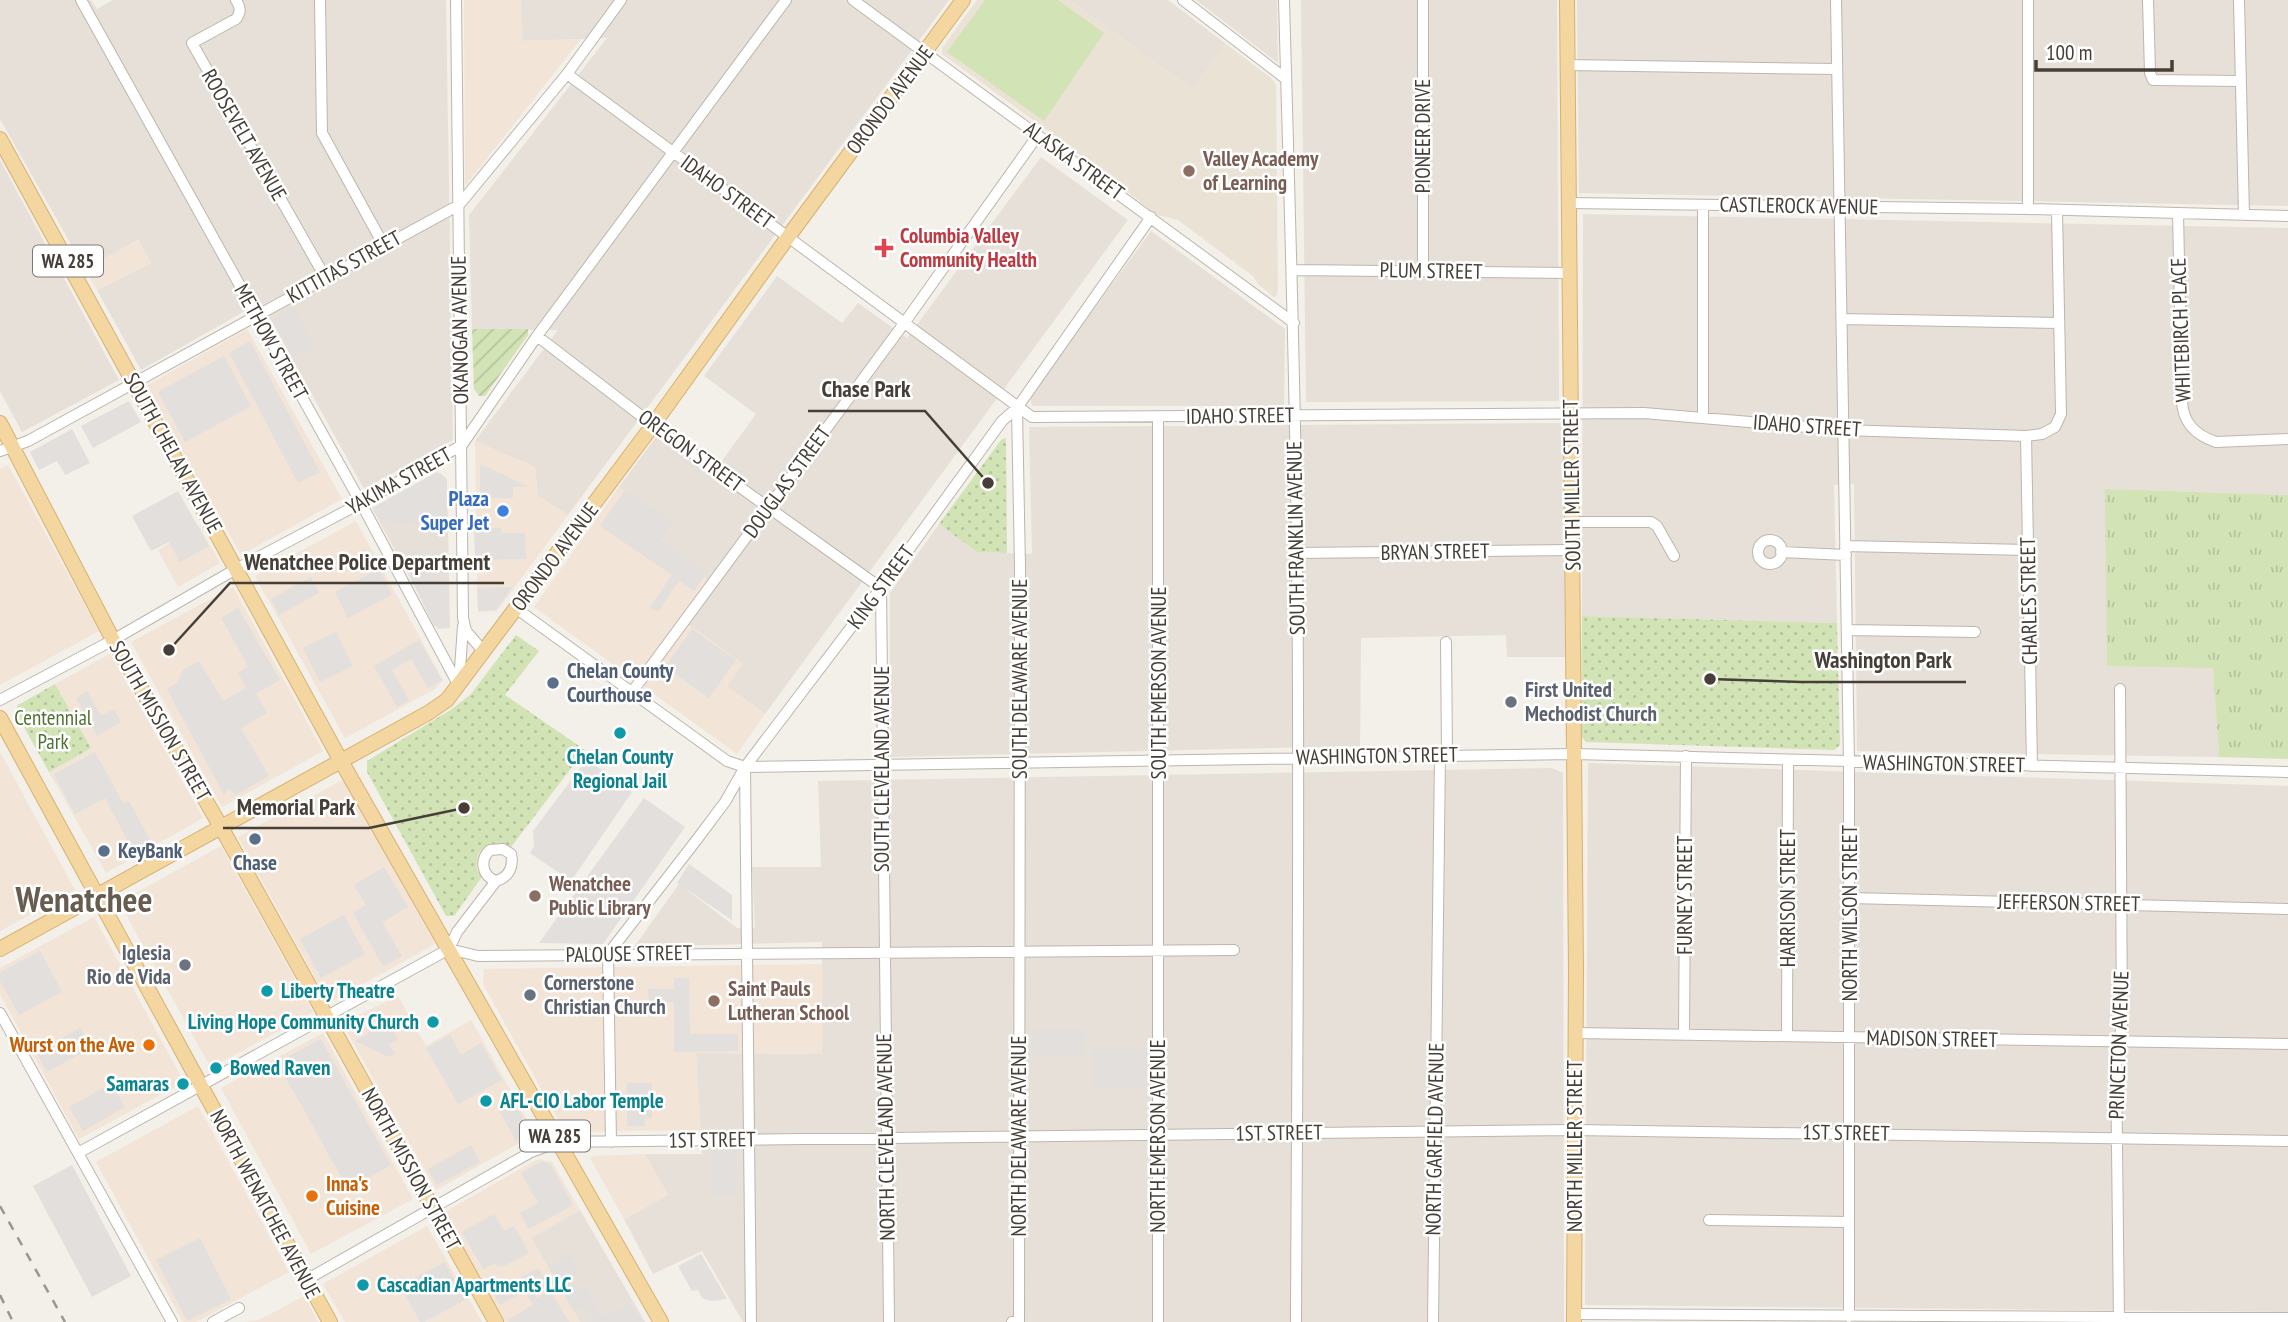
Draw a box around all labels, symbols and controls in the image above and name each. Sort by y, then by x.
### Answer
scale bar [2036,28,2172,72]
text: 100 m [2046,39,2092,66]
street label: ORONDO AVENUE [840,40,939,159]
street label: ROOSEVELT AVENUE [196,64,293,205]
street label: PIONEER DRIVE [1409,79,1436,193]
street label: ALASKA STREET [1019,115,1130,206]
place label: Valley Academy of Learning [1202,145,1319,196]
street label: IDAHO STREET [675,149,780,235]
marker: Valley Academy of Learning [1181,163,1197,179]
street label: CASTLEROCK AVENUE [1719,191,1879,220]
place label: Columbia Valley Community Health [900,222,1037,273]
street label: KITTITAS STREET [282,224,406,309]
marker: Columbia Valley Community Health [874,238,894,258]
road number: WA 285 [33,246,103,276]
street label: OKANOGAN AVENUE [445,255,474,405]
street label: PLUM STREET [1379,256,1483,285]
street label: WHITEBIRCH PLACE [2164,257,2197,403]
street label: METHOW STREET [229,279,315,405]
callout: Chase Park [808,367,925,411]
street label: SOUTH CHELAN AVENUE [118,368,229,538]
text: Chase Park [821,374,911,403]
street label: SOUTH MILLER STREET [1556,398,1586,571]
street label: IDAHO STREET [1186,401,1295,430]
street label: OREGON STREET [633,403,750,498]
street label: IDAHO STREET [1752,408,1863,443]
street label: DOUGLAS STREET [737,420,837,543]
street label: YAKIMA STREET [341,440,457,521]
street label: SOUTH FRANKLIN AVENUE [1280,441,1311,635]
place label: Plaza Super Jet [420,485,489,536]
street label: ORONDO AVENUE [505,497,604,616]
marker: Plaza Super Jet [495,503,511,519]
street label: CHARLES STREET [2014,536,2043,665]
street label: BRYAN STREET [1380,537,1490,566]
callout: Wenatchee Police Department [230,539,504,583]
street label: KING STREET [841,539,920,634]
text: Wenatchee Police Department [243,547,490,576]
street label: SOUTH DELAWARE AVENUE [1006,579,1033,779]
street label: SOUTH EMERSON AVENUE [1145,587,1172,779]
street label: SOUTH MISSION STREET [104,636,218,806]
callout: Washington Park [1801,638,1966,682]
text: Washington Park [1813,645,1952,674]
place label: Chelan County Courthouse [567,657,674,708]
street label: SOUTH CLEVELAND AVENUE [868,666,895,872]
marker: Chelan County Courthouse [545,675,561,691]
place label: First United Mechodist Church [1525,676,1657,727]
marker: First United Mechodist Church [1503,694,1519,710]
park label: Centennial Park [14,704,92,755]
marker: Chelan County Regional Jail [612,725,628,741]
street label: WASHINGTON STREET [1296,741,1459,770]
place label: Chelan County Regional Jail [567,743,674,794]
street label: WASHINGTON STREET [1863,749,2026,778]
callout: Memorial Park [223,784,369,828]
text: Memorial Park [237,792,356,821]
street label: NORTH WILSON STREET [1836,824,1863,1001]
street label: HARRISON STREET [1774,828,1801,967]
marker: Chase [247,831,263,847]
street label: FURNEY STREET [1671,835,1698,955]
place label: KeyBank [118,837,183,864]
marker: KeyBank [96,843,112,859]
place label: Chase [233,849,277,876]
place label: Wenatchee Public Library [548,870,651,921]
district label: Wenatchee [15,876,152,922]
marker: Wenatchee Public Library [527,888,543,904]
street label: JEFFERSON STREET [1996,888,2141,917]
place label: Iglesia Rio de Vida [87,939,171,990]
street label: PALOUSE STREET [565,939,693,968]
marker: Iglesia Rio de Vida [177,957,193,973]
place label: Cornerstone Christian Church [544,969,666,1020]
street label: PRINCETON AVENUE [2102,970,2135,1120]
place label: Saint Pauls Lutheran School [728,975,850,1026]
place label: Liberty Theatre [281,977,395,1004]
marker: Liberty Theatre [259,983,275,999]
marker: Cornerstone Christian Church [522,987,538,1003]
marker: Saint Pauls Lutheran School [706,993,722,1009]
place label: Living Hope Community Church [188,1008,419,1035]
marker: Living Hope Community Church [425,1014,441,1030]
street label: MADISON STREET [1866,1024,1999,1053]
place label: Wurst on the Ave [9,1031,135,1058]
street label: NORTH CLEVELAND AVENUE [870,1033,901,1241]
street label: NORTH DELAWARE AVENUE [1005,1036,1032,1236]
marker: Wurst on the Ave [141,1037,157,1053]
street label: NORTH EMERSON AVENUE [1144,1039,1171,1233]
street label: NORTH GARFIELD AVENUE [1419,1042,1450,1236]
place label: Bowed Raven [230,1054,330,1081]
street label: NORTH MILLER STREET [1561,1059,1588,1232]
marker: Bowed Raven [208,1060,224,1076]
place label: Samaras [106,1070,169,1097]
marker: Samaras [175,1076,191,1092]
street label: NORTH MISSION STREET [356,1083,467,1255]
place label: AFL-CIO Labor Temple [499,1087,664,1114]
marker: AFL-CIO Labor Temple [478,1093,494,1109]
street label: NORTH WENATCHEE AVENUE [204,1105,327,1303]
street label: 1ST STREET [1235,1118,1324,1147]
street label: 1ST STREET [1802,1118,1891,1147]
road number: WA 285 [520,1120,590,1152]
street label: 1ST STREET [668,1125,757,1154]
place label: Inna's Cuisine [326,1170,380,1221]
marker: Inna's Cuisine [304,1188,320,1204]
place label: Cascadian Apartments LLC [377,1271,572,1298]
marker: Cascadian Apartments LLC [355,1277,371,1293]

